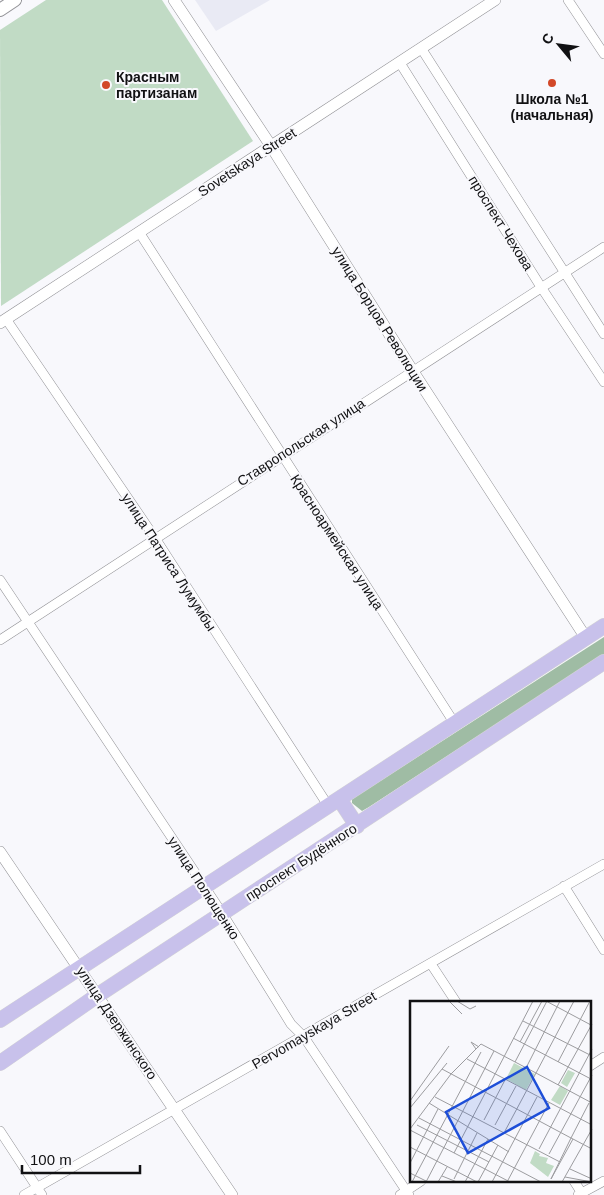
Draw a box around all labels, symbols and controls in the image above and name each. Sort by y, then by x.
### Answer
north arrow [534,20,584,70]
text: С [538,30,557,47]
place label: Красным партизанам [116,69,197,101]
marker: Школа №1 (начальная) [546,77,558,89]
marker: Красным партизанам [100,79,112,91]
place label: Школа №1 (начальная) [510,91,594,123]
street label: Sovetskaya Street [195,124,299,200]
street label: проспект Чехова [465,173,537,273]
street label: улица Борцов Революции [329,244,431,394]
street label: Ставропольская улица [234,395,368,489]
street label: Красноармейская улица [287,471,387,613]
street label: улица Патриса Лумумбы [118,490,220,634]
street label: проспект Будённого [242,820,360,904]
street label: улица Полющенко [165,834,243,943]
street label: улица Дзержинского [73,964,161,1083]
street label: Pervomayskaya Street [249,988,379,1072]
inset map [410,1001,592,1182]
scale bar [22,1142,140,1174]
text: 100 m [30,1151,72,1168]

